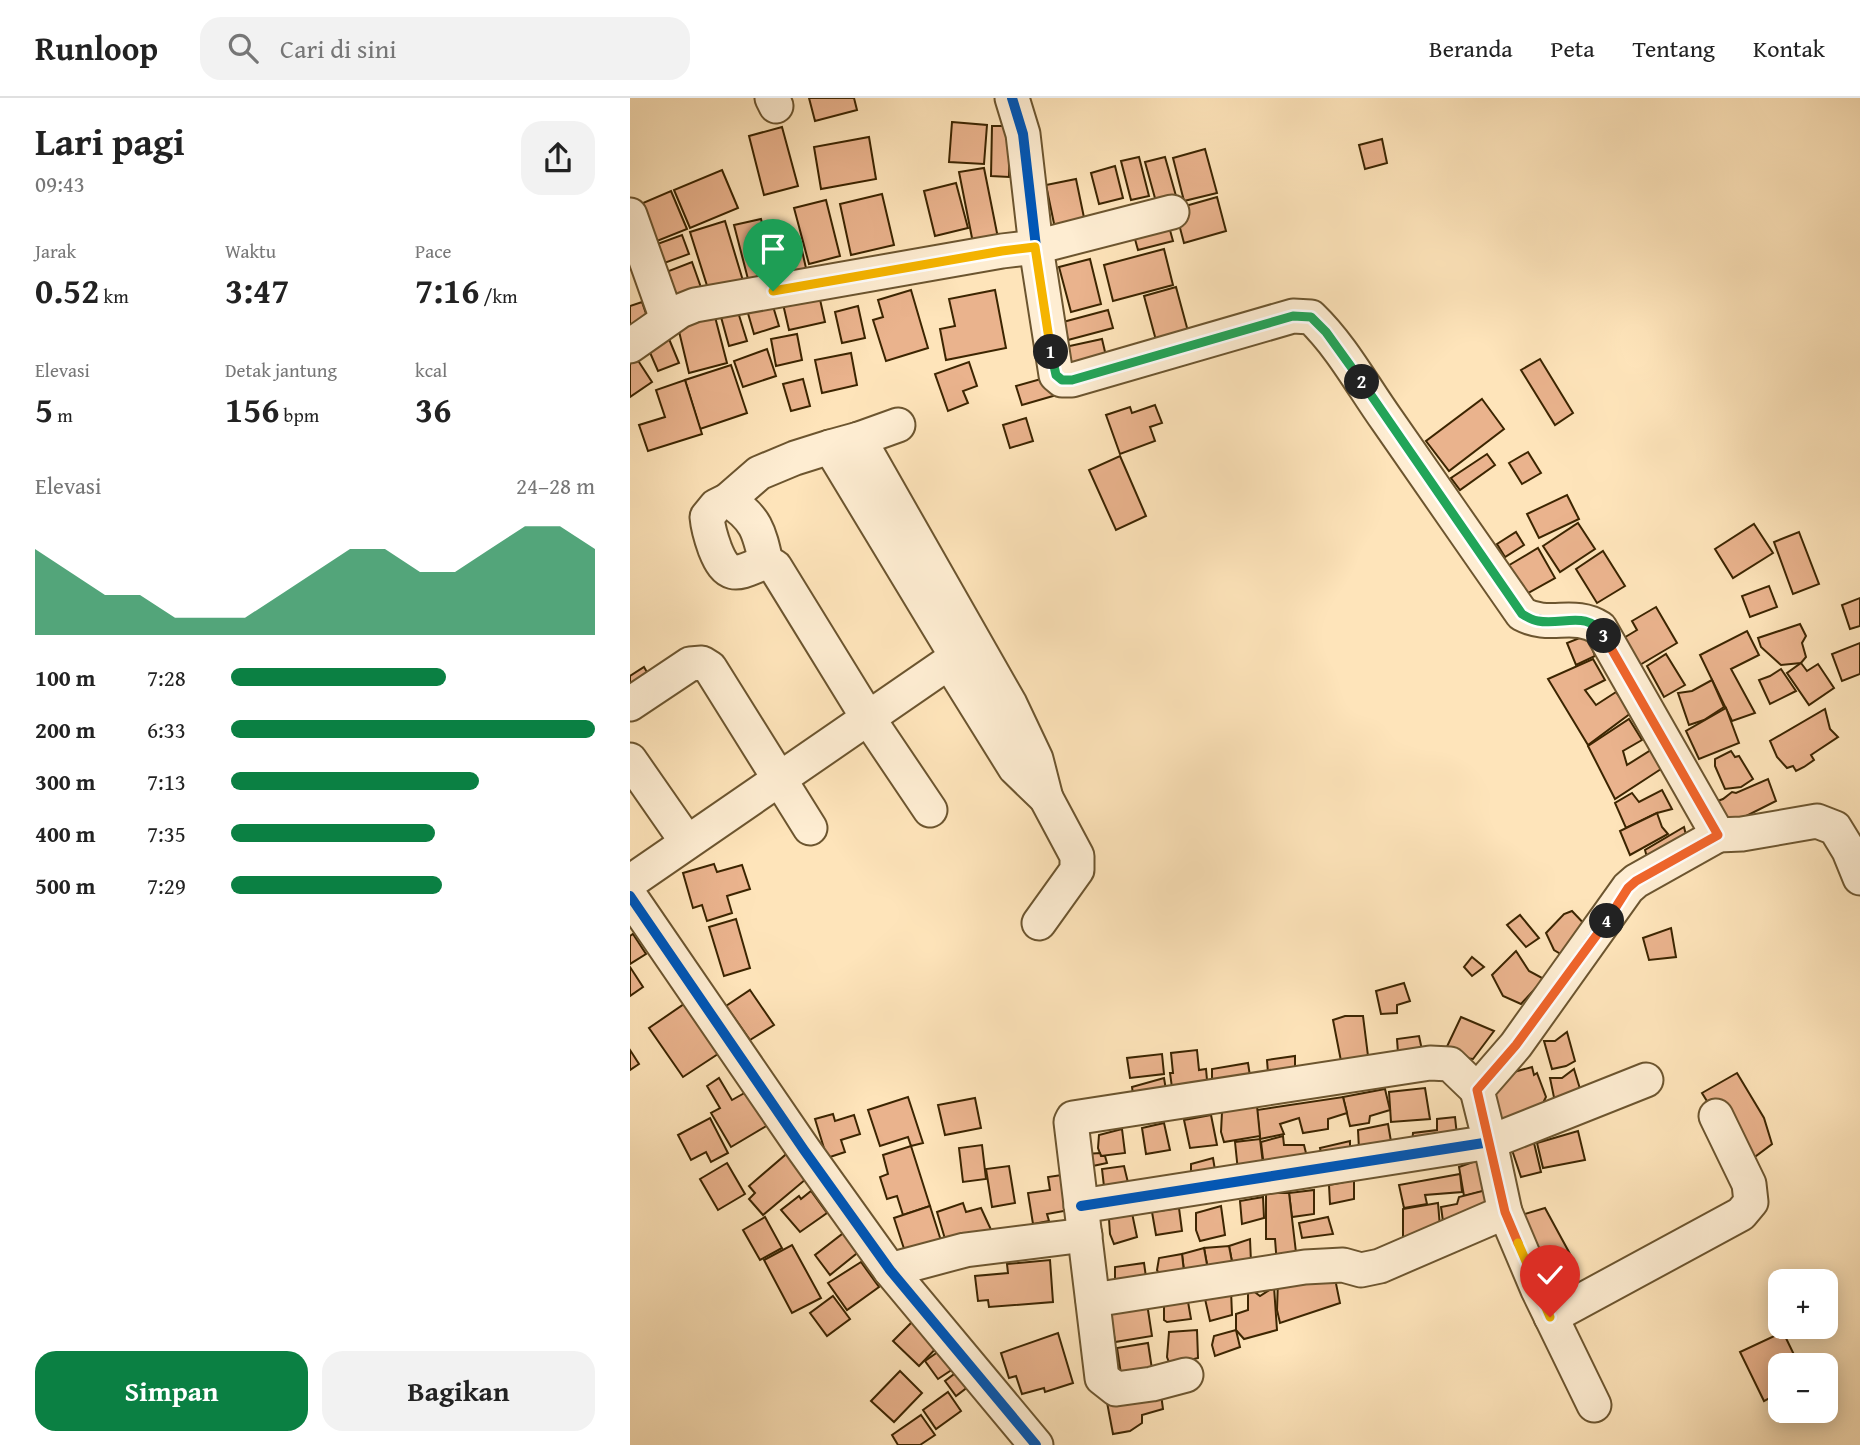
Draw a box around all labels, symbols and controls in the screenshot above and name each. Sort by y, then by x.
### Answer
search box [200,17,690,80]
text: Runloop [35,24,158,72]
icon: search [224,29,262,67]
text: Cari di sini [280,29,397,68]
text: Beranda [1429,31,1513,66]
text: Peta [1551,31,1595,66]
text: Tentang [1633,31,1715,66]
text: Kontak [1753,31,1825,66]
text: Lari pagi [35,113,185,169]
button: share [521,121,595,195]
text: 09:43 [35,167,85,200]
pin [743,219,803,291]
icon: arrive [754,230,792,268]
text: Jarak [35,237,76,265]
text: Waktu [225,237,276,265]
text: Pace [415,237,452,265]
text: 0.52 [35,265,99,316]
text: 3:47 [225,265,289,316]
text: 7:16 [415,265,479,316]
text: km [99,282,129,310]
text: /km [479,282,518,310]
pin: 1 [1034,334,1068,370]
text: 1 [1046,337,1055,365]
text: Elevasi [35,356,90,384]
text: Detak jantung [225,356,337,384]
text: kcal [415,356,447,384]
pin: 2 [1344,364,1380,400]
text: 2 [1357,367,1366,395]
text: 5 [35,384,53,435]
text: 156 [225,384,279,435]
text: 36 [415,384,451,435]
text: m [53,401,73,429]
text: bpm [279,401,319,429]
text: Elevasi [35,469,101,502]
text: 24–28 m [516,469,595,502]
pin: 3 [1586,618,1622,654]
text: 3 [1599,621,1608,649]
text: 100 m [35,661,96,694]
text: 7:28 [147,661,186,694]
text: 200 m [35,713,96,746]
text: 6:33 [147,713,186,746]
text: 300 m [35,765,96,798]
text: 7:13 [147,765,186,798]
text: 400 m [35,817,96,850]
text: 7:35 [147,817,186,850]
text: 500 m [35,869,96,902]
text: 7:29 [147,869,186,902]
pin: 4 [1590,904,1625,938]
text: 4 [1602,906,1611,934]
pin [1520,1245,1580,1317]
icon: check [1531,1256,1569,1294]
map controls [1768,1269,1838,1423]
button: + [1768,1269,1838,1339]
button: Simpan [35,1351,308,1431]
button: Bagikan [322,1351,595,1431]
button: − [1768,1353,1838,1423]

